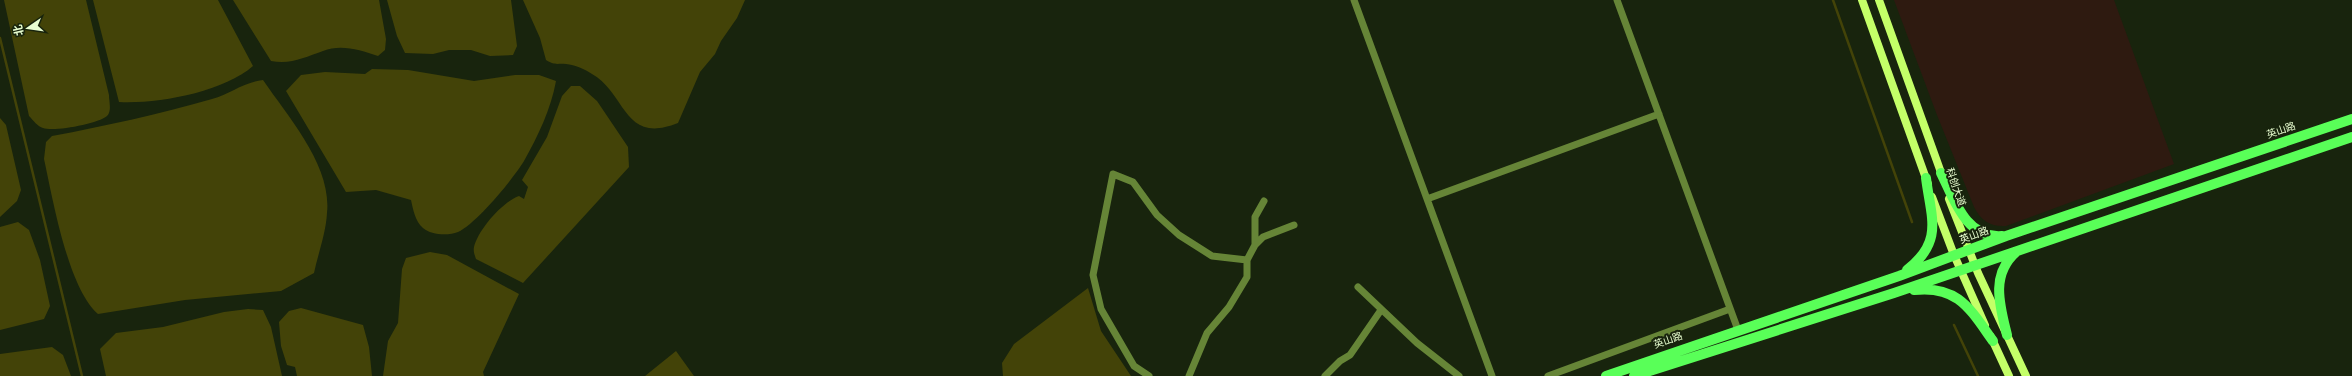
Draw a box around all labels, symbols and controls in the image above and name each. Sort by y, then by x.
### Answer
north arrow [8,8,48,48]
text: 北 [11,24,25,37]
street label: 英山路 [2265,120,2297,140]
street label: 科创大道 [1944,166,1968,208]
street label: 英山路 [1958,225,1990,245]
street label: 英山路 [1652,330,1684,350]

